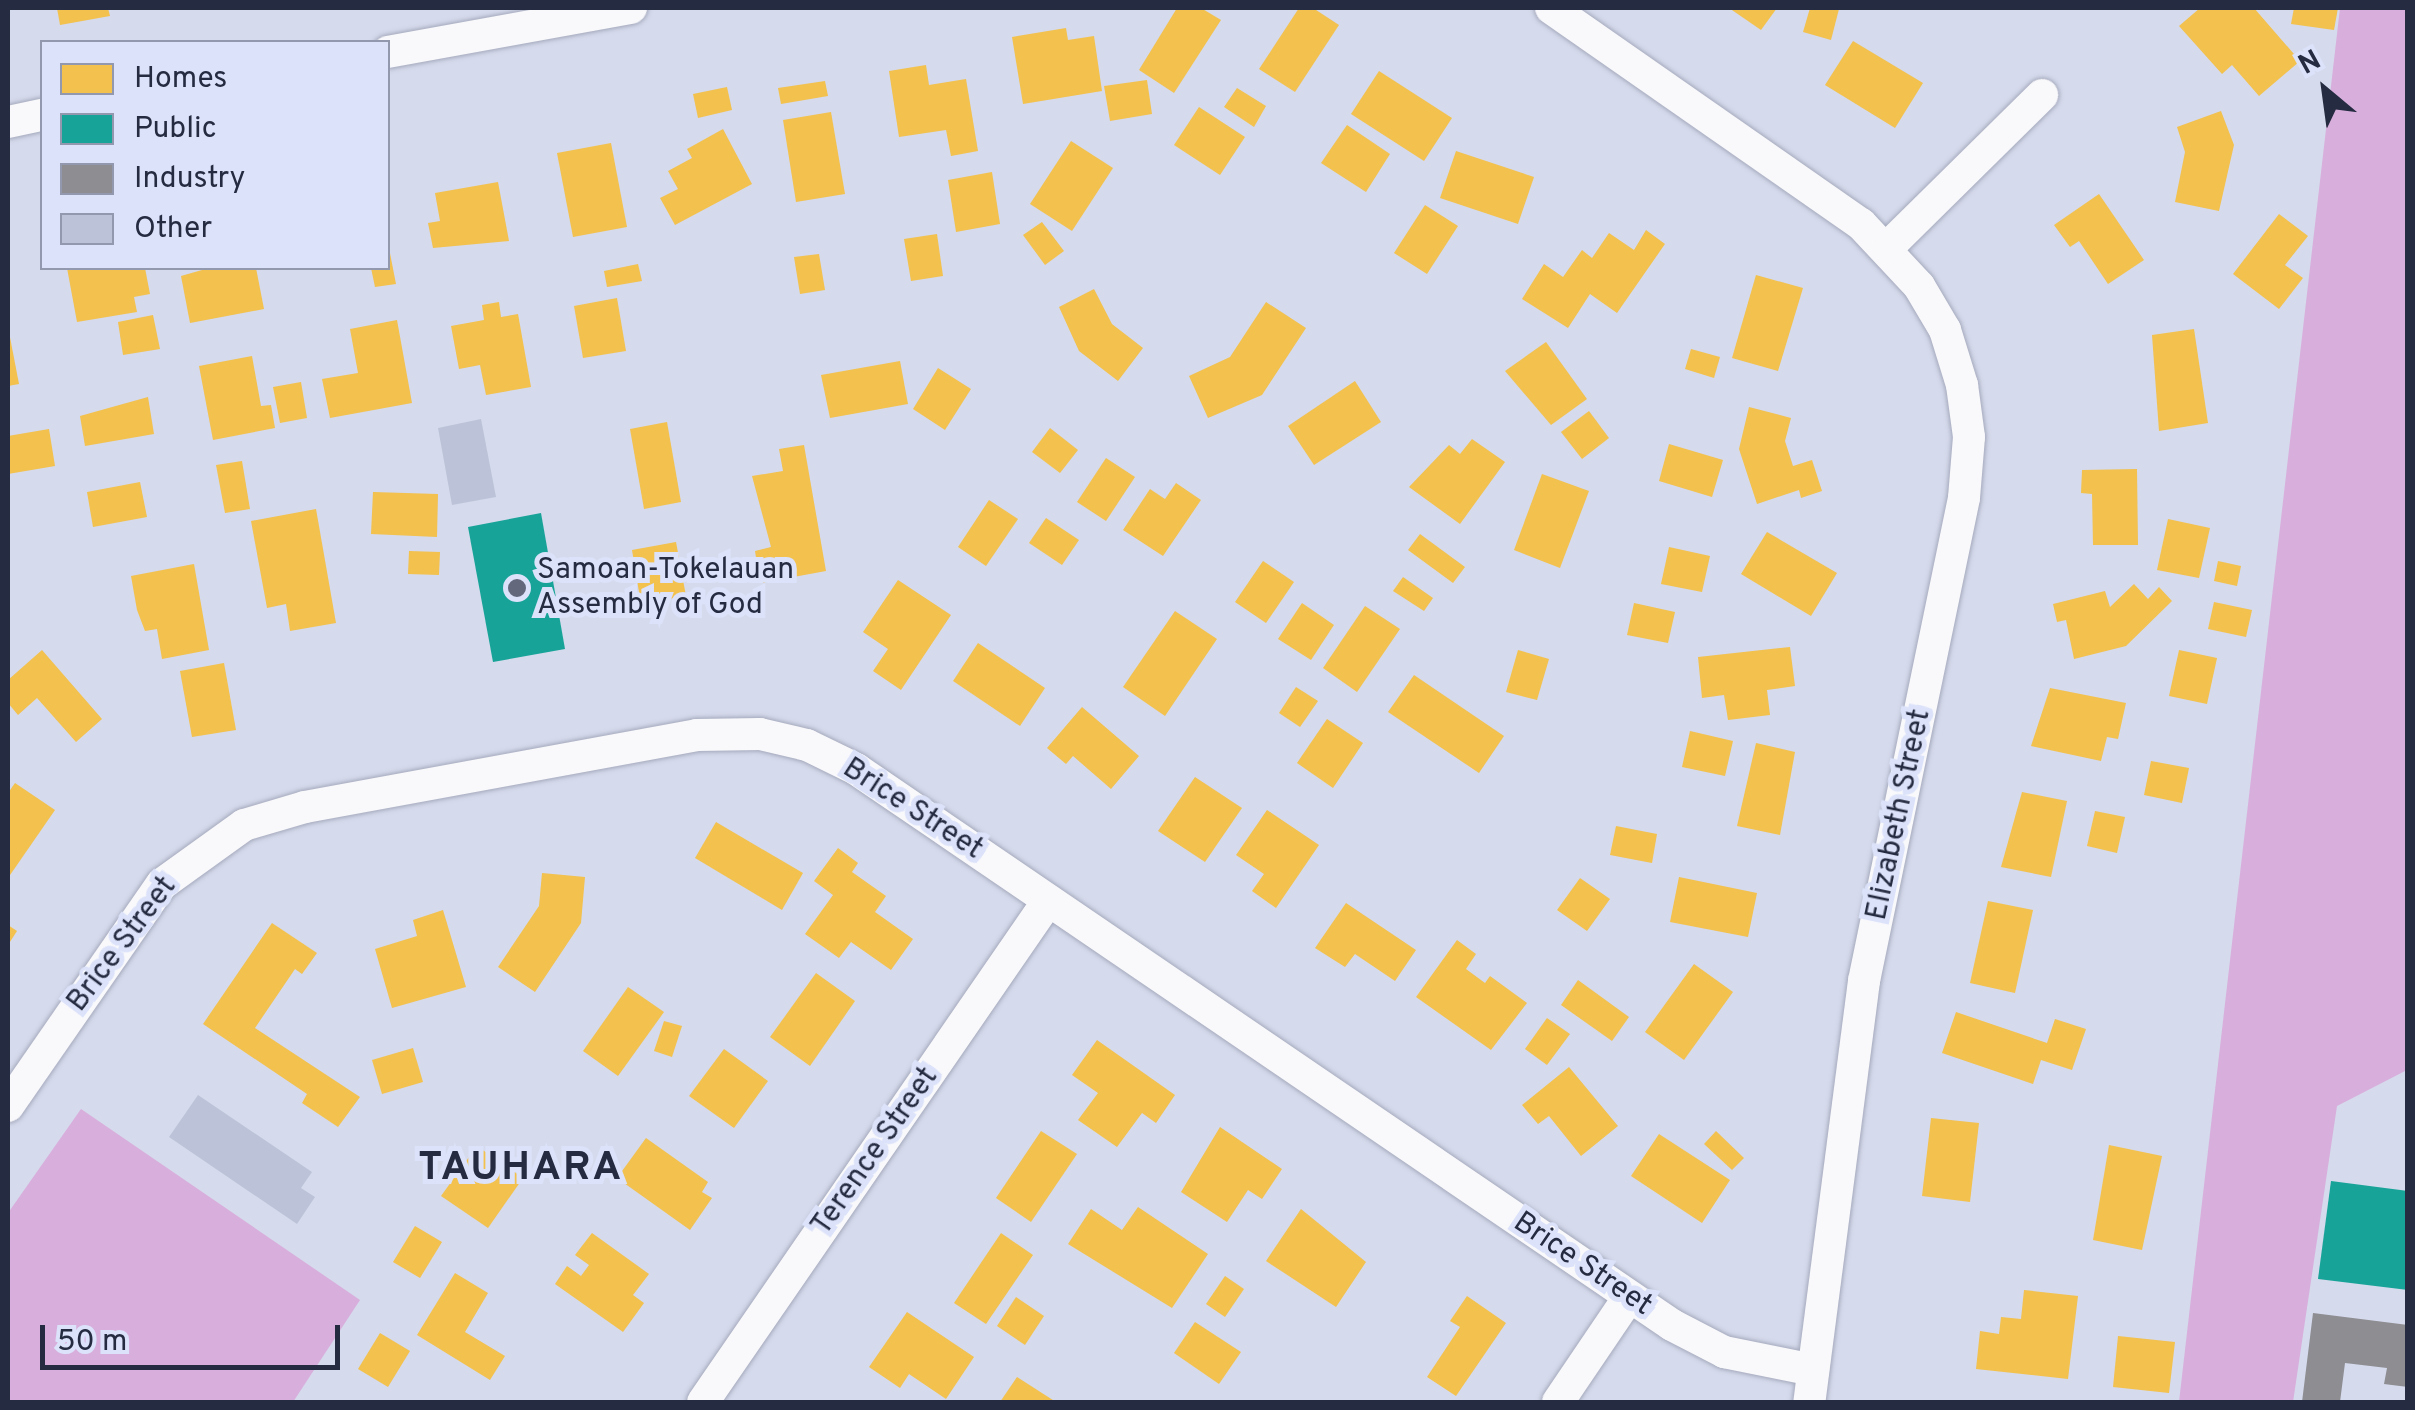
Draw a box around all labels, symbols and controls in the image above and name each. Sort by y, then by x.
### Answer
legend [40,40,390,270]
north arrow [2275,40,2375,140]
text: N [2293,43,2328,84]
text: Homes [134,61,227,98]
text: Public [134,111,217,148]
text: Industry [134,161,245,198]
text: Other [134,211,212,248]
place label: Samoan-Tokelauan Assembly of God [537,553,794,624]
marker: Samoan-Tokelauan Assembly of God [506,577,528,599]
street label: Elizabeth Street [1860,706,1940,924]
street label: Brice Street [835,751,989,869]
street label: Brice Street [61,870,185,1020]
street label: Terence Street [805,1061,947,1243]
district label: TAUHARA [418,1145,624,1193]
street label: Brice Street [1506,1205,1658,1325]
scale bar [45,1305,345,1367]
text: 50 m [57,1324,127,1361]

